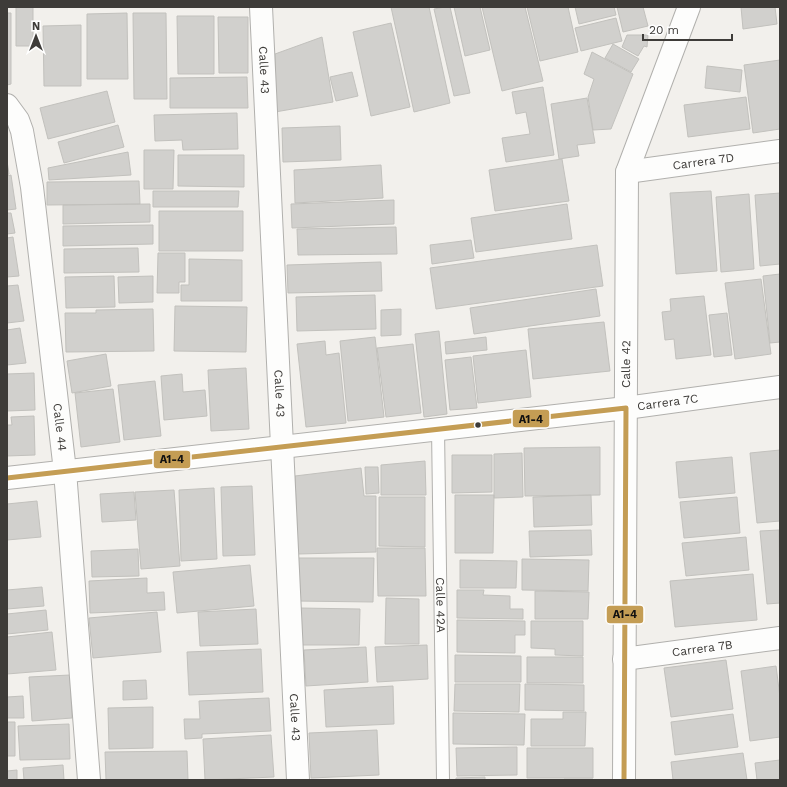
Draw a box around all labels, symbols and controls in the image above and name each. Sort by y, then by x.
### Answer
north arrow [16,16,56,56]
scale bar [643,16,732,42]
text: N [32,20,40,33]
text: 20 m [649,23,679,37]
street label: Calle 43 [256,46,272,94]
street label: Carrera 7D [672,150,735,173]
street label: Calle 42 [619,340,633,388]
street label: Calle 43 [271,369,288,418]
street label: Carrera 7C [636,391,699,413]
street label: Calle 44 [50,402,70,452]
line badge: A1-4 [512,409,550,428]
text: A1-4 [519,413,543,426]
unlabelled marker [473,420,483,430]
line badge: A1-4 [153,450,191,469]
text: A1-4 [160,453,184,466]
street label: Calle 42A [433,577,448,633]
line badge: A1-4 [606,605,644,624]
text: A1-4 [613,608,637,621]
street label: Carrera 7B [671,637,734,659]
street label: Calle 43 [287,693,303,741]

